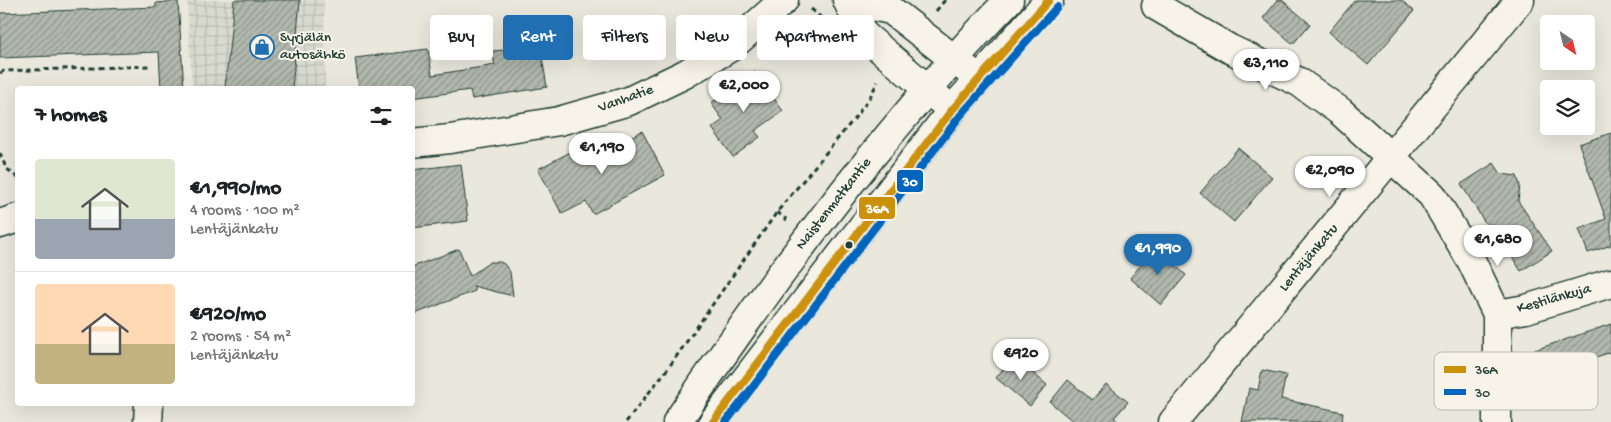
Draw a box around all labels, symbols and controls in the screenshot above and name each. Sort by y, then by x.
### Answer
chip: Buy [430,15,493,60]
chip: Rent [503,15,573,60]
chip: Filters [583,15,666,60]
chip: New [676,15,747,60]
chip: Apartment [757,15,874,60]
north arrow [1540,15,1595,70]
map controls [1540,15,1595,135]
place label: Syrjälän autosähkö [280,29,346,64]
shop icon: Syrjälän autosähkö [249,34,275,60]
pin: €3,110 [1225,48,1307,91]
text: €3,110 [1244,55,1288,74]
pin: €2,000 [703,70,785,113]
text: €2,000 [719,77,769,96]
button: layers [1540,80,1595,135]
street label: Vanhatie [595,81,656,118]
icon: filters [367,102,395,130]
text: 7 homes [35,104,107,129]
pin: €1,190 [561,132,643,175]
text: €1,190 [580,139,624,158]
street label: Naistenmatkantie [792,154,876,254]
pin: €2,090 [1289,156,1371,198]
text: €2,090 [1306,162,1354,181]
line badge: 30 [896,169,924,193]
text: 30 [901,175,918,192]
text: €1,990/mo [190,177,281,202]
icon: home [75,179,135,239]
line badge: 36A [858,196,896,220]
text: 4 rooms · 100 m² [190,202,300,221]
text: 36A [865,202,890,219]
street label: Lentäjänkatu [1275,220,1343,296]
text: Lentäjänkatu [190,221,278,240]
pin: €1,680 [1457,224,1539,267]
text: €1,680 [1475,231,1521,250]
pin: €1,990 [1117,234,1199,276]
unlabelled marker [844,240,854,250]
text: €1,990 [1135,240,1181,259]
street label: Kestilänkuja [1515,280,1594,318]
text: €920/mo [190,303,266,328]
icon: home [75,304,135,364]
text: 2 rooms · 54 m² [190,328,291,347]
pin: €920 [991,338,1051,381]
text: €920 [1004,345,1038,364]
text: Lentäjänkatu [190,347,278,366]
legend [1434,352,1598,410]
text: 36A [1474,363,1498,380]
text: 30 [1474,386,1490,403]

